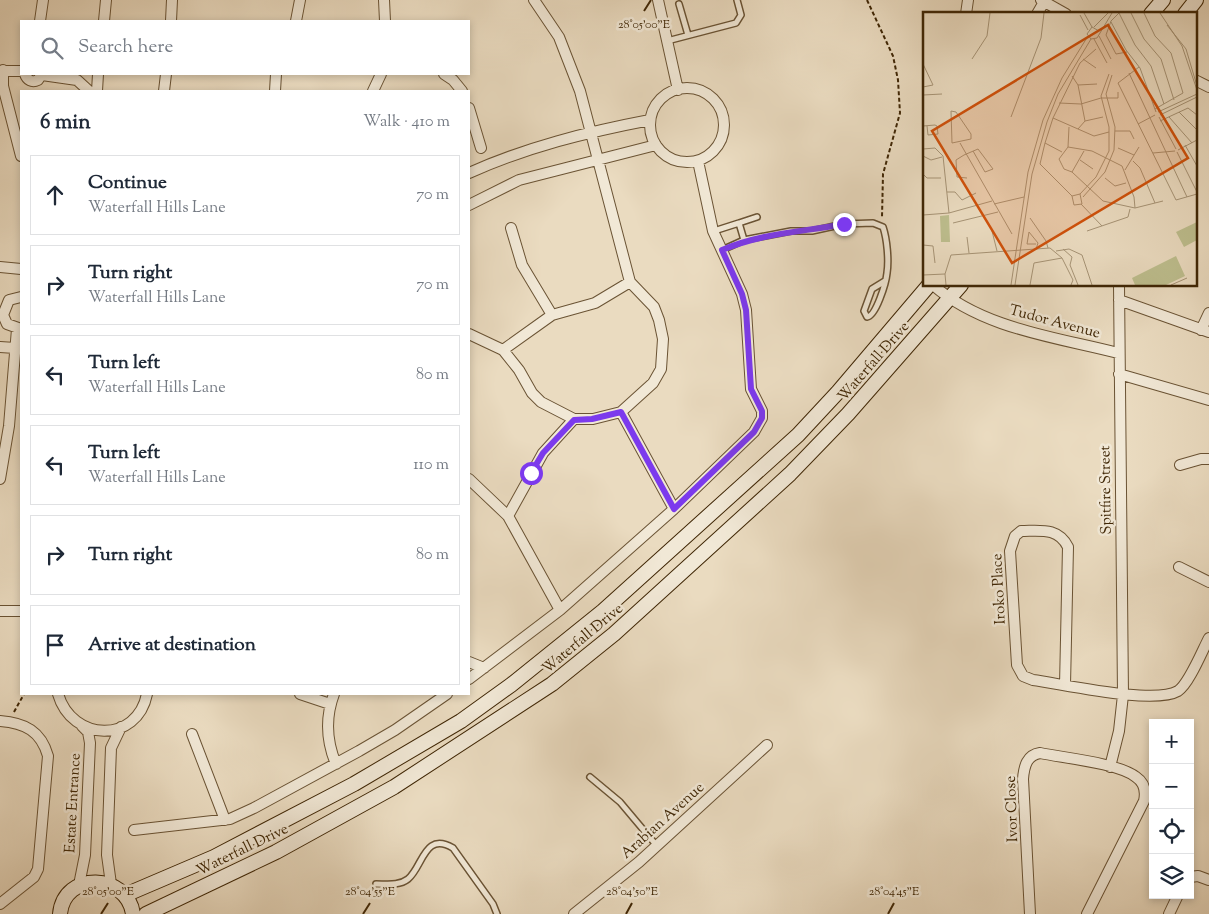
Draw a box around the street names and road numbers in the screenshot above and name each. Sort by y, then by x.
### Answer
street label: Tudor Avenue [1007,300,1102,345]
street label: Waterfall Drive [833,317,915,407]
street label: Spitfire Street [1095,445,1118,535]
street label: Iroko Place [987,553,1012,625]
street label: Waterfall Drive [538,599,628,679]
street label: Estate Entrance [60,753,87,854]
street label: Ivor Close [1001,775,1024,843]
street label: Arabian Avenue [617,778,709,864]
street label: Waterfall Drive [193,819,292,882]

